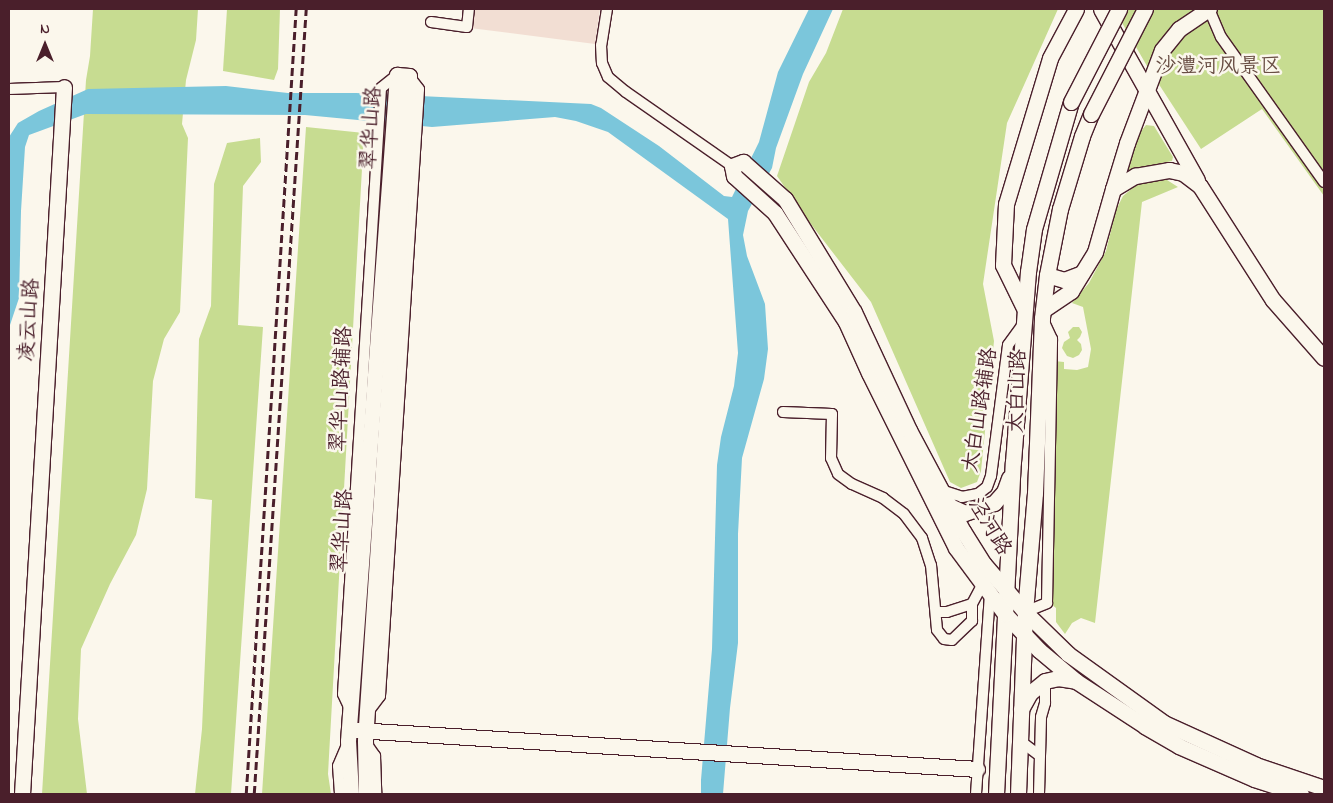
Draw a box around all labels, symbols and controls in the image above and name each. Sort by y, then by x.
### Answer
text: N [40,19,50,40]
north arrow [20,20,70,70]
park label: 沙澧河风景区 [1155,54,1281,80]
street label: 翠华山路 [357,85,387,171]
street label: 凌云山路 [15,277,45,363]
street label: 翠华山路辅路 [326,325,358,453]
street label: 太白山路辅路 [959,346,1003,474]
street label: 太白山路 [1004,349,1032,433]
street label: 翠华山路 [328,488,358,574]
street label: 泾河路 [962,494,1016,560]

